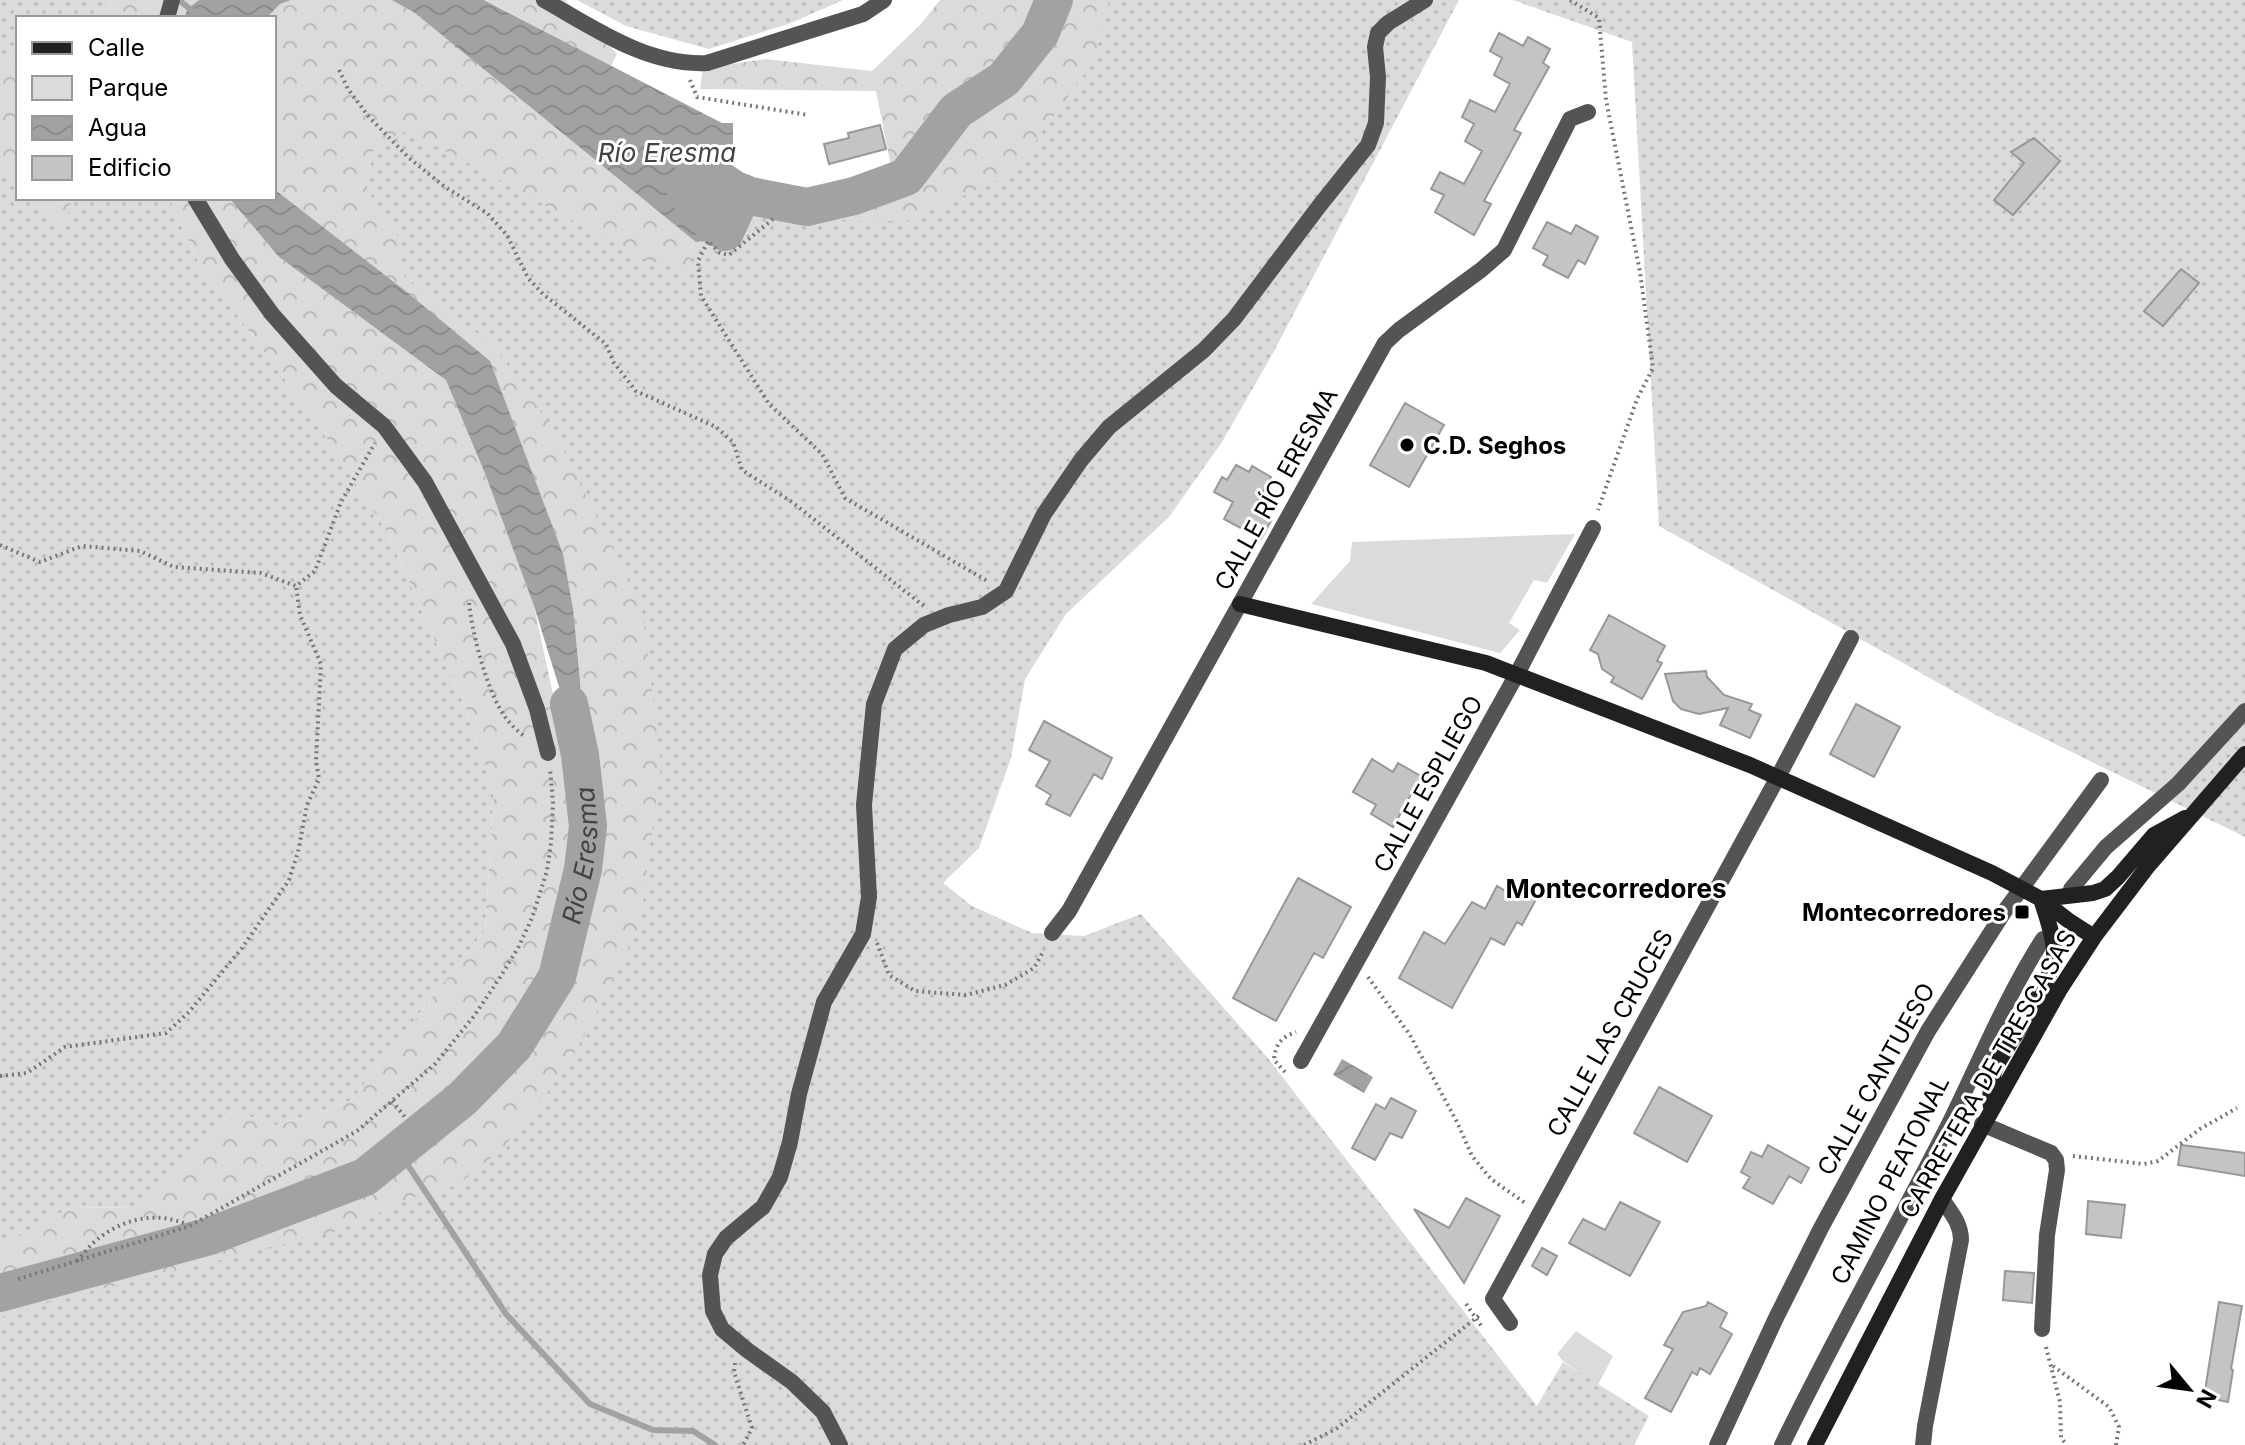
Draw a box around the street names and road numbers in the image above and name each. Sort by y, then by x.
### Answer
street label: CALLE RÍO ERESMA [1207,382,1344,595]
street label: CALLE ESPLIEGO [1367,690,1489,878]
street label: CALLE LAS CRUCES [1541,924,1679,1142]
street label: CARRETERA DE TRESCASAS [1893,925,2083,1223]
street label: CALLE CANTUESO [1811,978,1941,1180]
street label: CAMINO PEATONAL [1825,1071,1955,1289]

